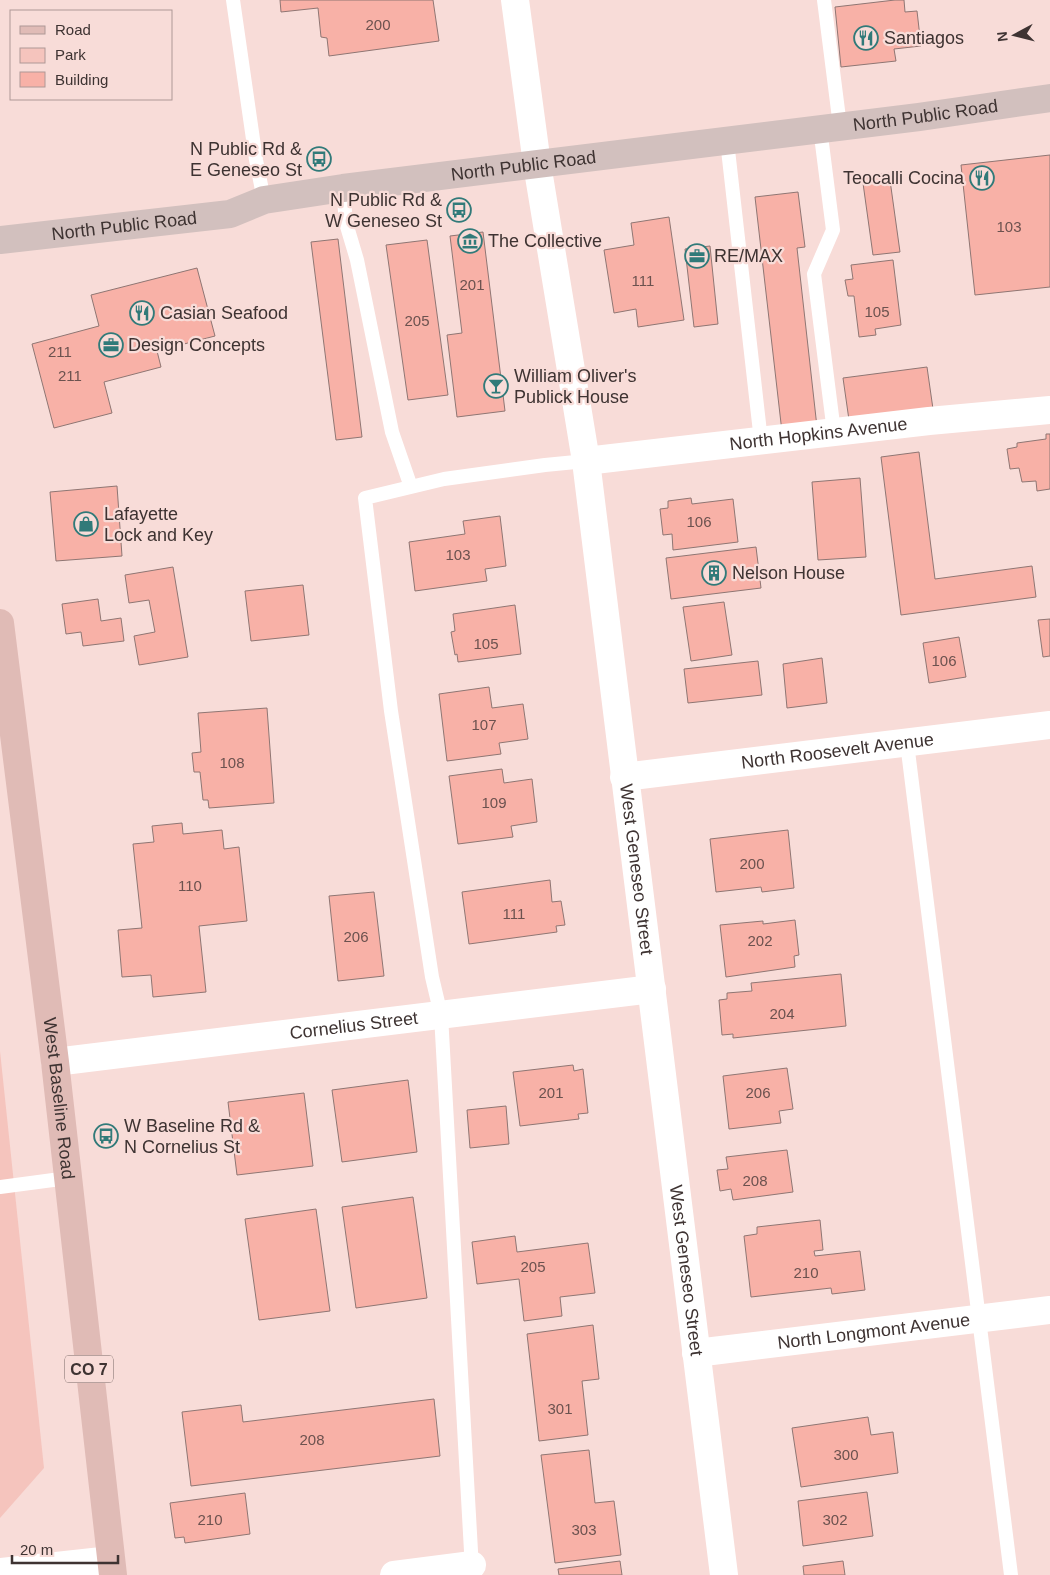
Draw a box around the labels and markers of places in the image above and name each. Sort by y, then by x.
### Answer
restaurant icon: Santiagos [853,25,879,51]
place label: Santiagos [884,28,964,48]
place label: N Public Rd & E Geneseo St [190,139,302,180]
bus stop icon: N Public Rd & E Geneseo St [306,146,332,172]
restaurant icon: Teocalli Cocina [969,165,995,191]
place label: Teocalli Cocina [843,168,965,188]
place label: N Public Rd & W Geneseo St [325,190,442,231]
bus stop icon: N Public Rd & W Geneseo St [446,197,472,223]
museum icon: The Collective [457,228,483,254]
place label: The Collective [488,231,602,251]
office icon: RE/MAX [684,243,710,269]
place label: RE/MAX [714,246,783,266]
restaurant icon: Casian Seafood [129,300,155,326]
place label: Casian Seafood [160,303,288,323]
office icon: Design Concepts [98,332,124,358]
place label: Design Concepts [128,335,265,355]
place label: William Oliver's Publick House [514,366,636,407]
bar icon: William Oliver's Publick House [483,373,509,399]
place label: Lafayette Lock and Key [104,504,213,545]
shop icon: Lafayette Lock and Key [73,511,99,537]
building icon: Nelson House [701,560,727,586]
place label: Nelson House [732,563,845,583]
place label: W Baseline Rd & N Cornelius St [124,1116,260,1157]
bus stop icon: W Baseline Rd & N Cornelius St [93,1123,119,1149]

